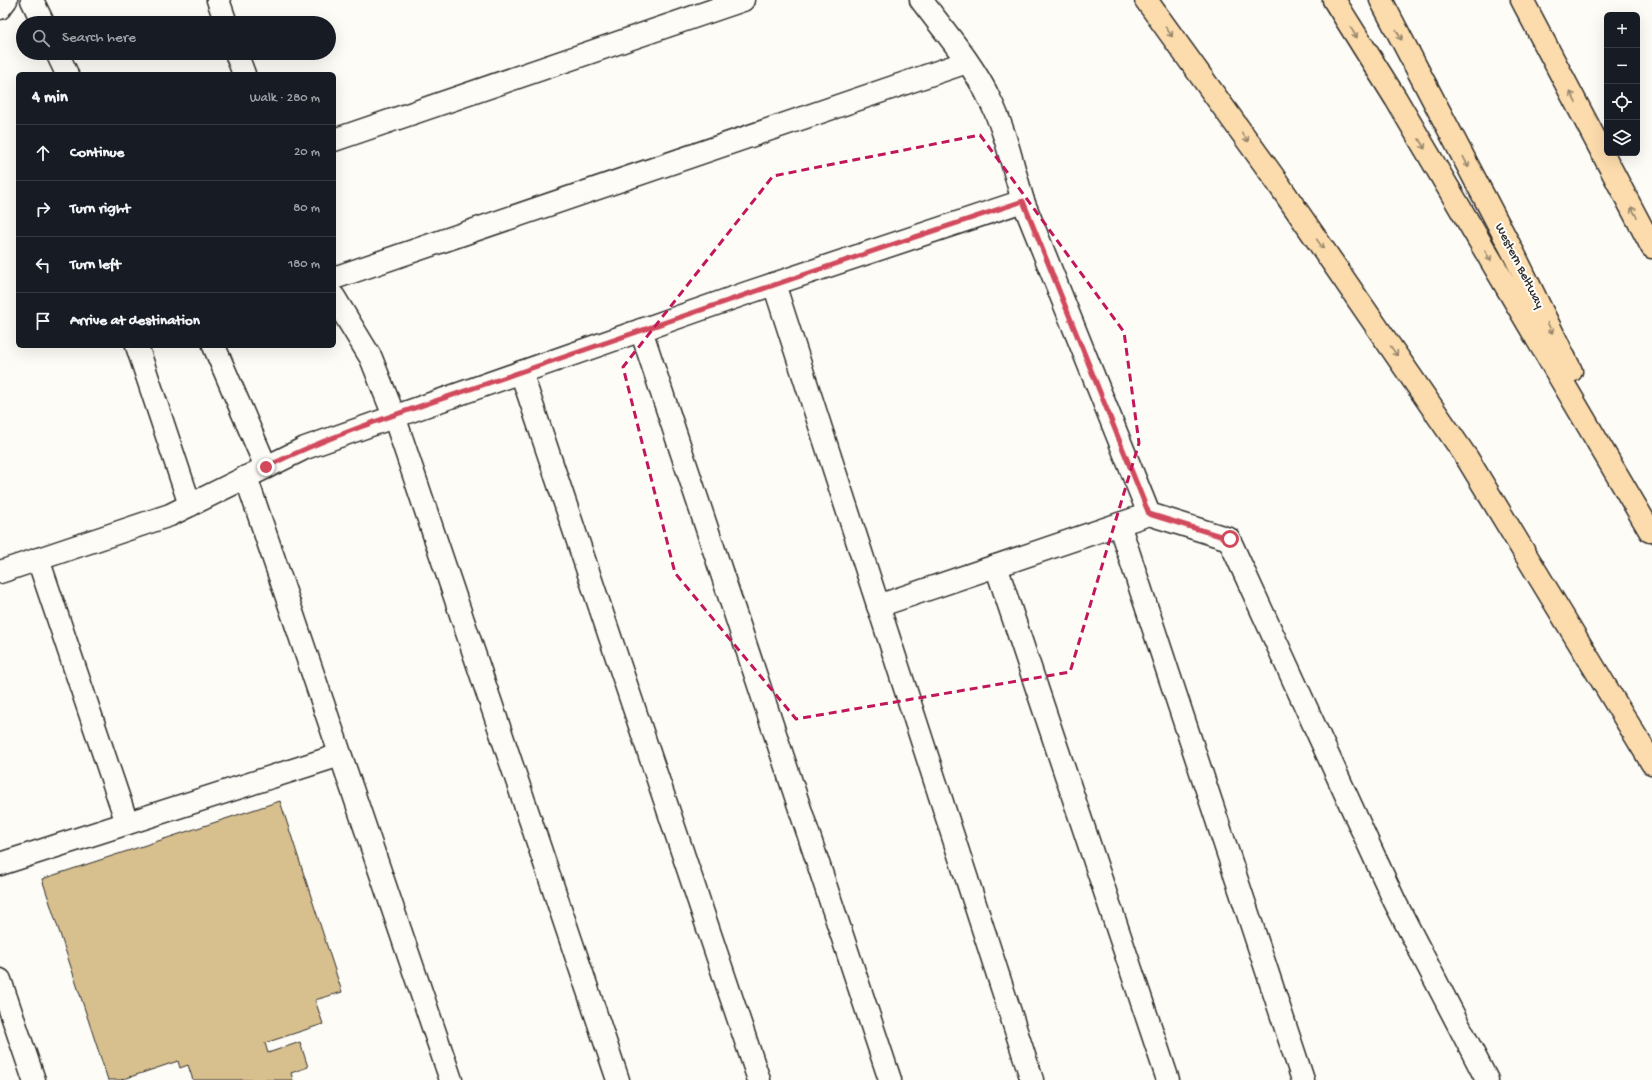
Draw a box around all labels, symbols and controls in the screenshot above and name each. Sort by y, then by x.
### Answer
map controls [1604,12,1640,156]
button: + [1604,12,1640,48]
search box [16,16,336,60]
one-way arrow [1165,26,1173,37]
icon: search [30,27,52,49]
one-way arrow [1351,27,1359,39]
one-way arrow [1396,28,1404,40]
text: Search here [62,29,136,47]
button: − [1604,48,1640,84]
button: locate [1604,84,1640,120]
text: 4 min [32,88,68,108]
text: Walk · 280 m [250,91,320,106]
one-way arrow [1569,91,1576,103]
button: layers [1604,120,1640,156]
one-way arrow [1241,131,1249,142]
one-way arrow [1419,138,1427,150]
icon: ahead [32,142,54,164]
text: Continue [70,144,124,162]
text: 20 m [294,145,320,160]
one-way arrow [1463,156,1470,168]
icon: right [32,198,54,220]
text: Turn right [70,200,130,218]
text: 80 m [293,201,320,216]
one-way arrow [1629,206,1637,218]
street label: Western Beltway [1491,221,1547,312]
one-way arrow [1316,238,1324,249]
one-way arrow [1485,250,1493,262]
icon: left [32,254,54,276]
text: Turn left [70,256,121,274]
text: 180 m [288,257,320,272]
icon: arrive [32,310,54,332]
text: Arrive at destination [70,312,200,330]
one-way arrow [1547,322,1554,334]
one-way arrow [1389,345,1398,356]
route end [257,458,275,476]
route start [1221,530,1239,548]

